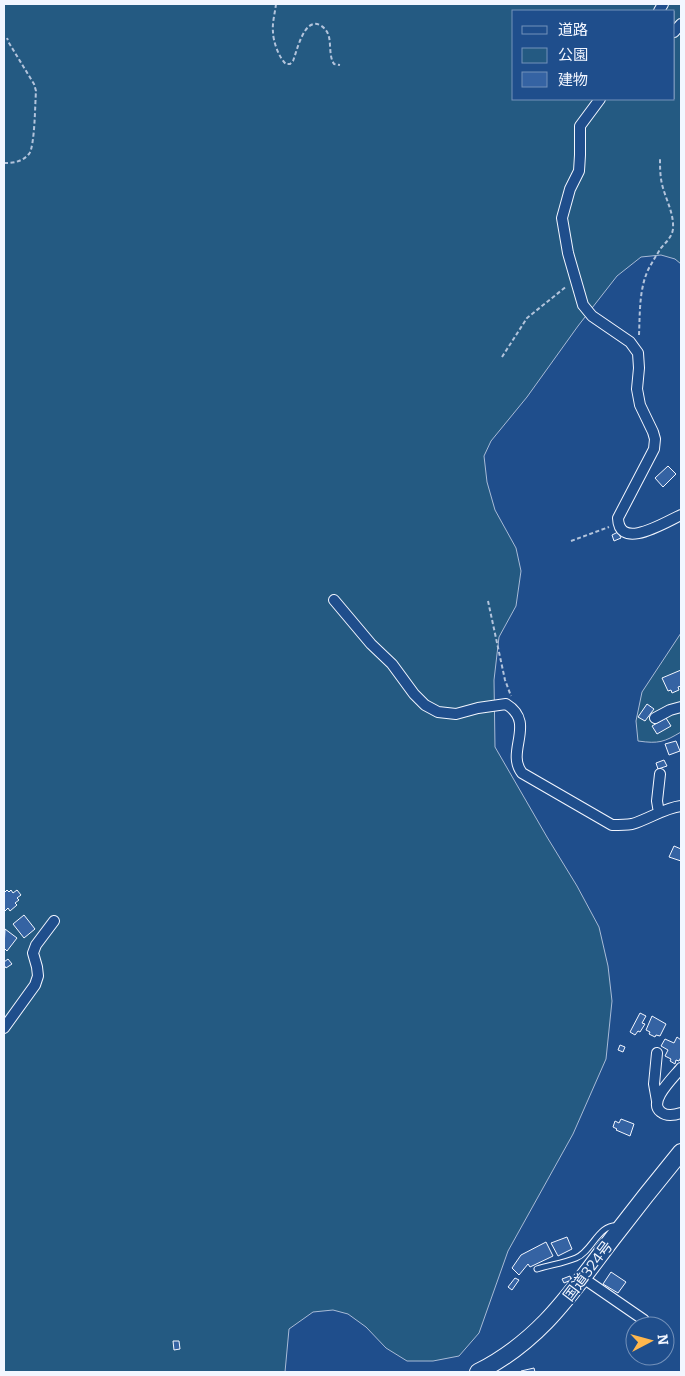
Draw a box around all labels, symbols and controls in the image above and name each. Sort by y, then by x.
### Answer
legend [512,10,675,100]
text: 道路 [558,21,588,39]
text: 公園 [558,46,588,64]
text: 建物 [558,71,588,89]
street label: 国道324号 [560,1237,616,1305]
north arrow [625,1316,675,1366]
text: N [653,1333,671,1346]

